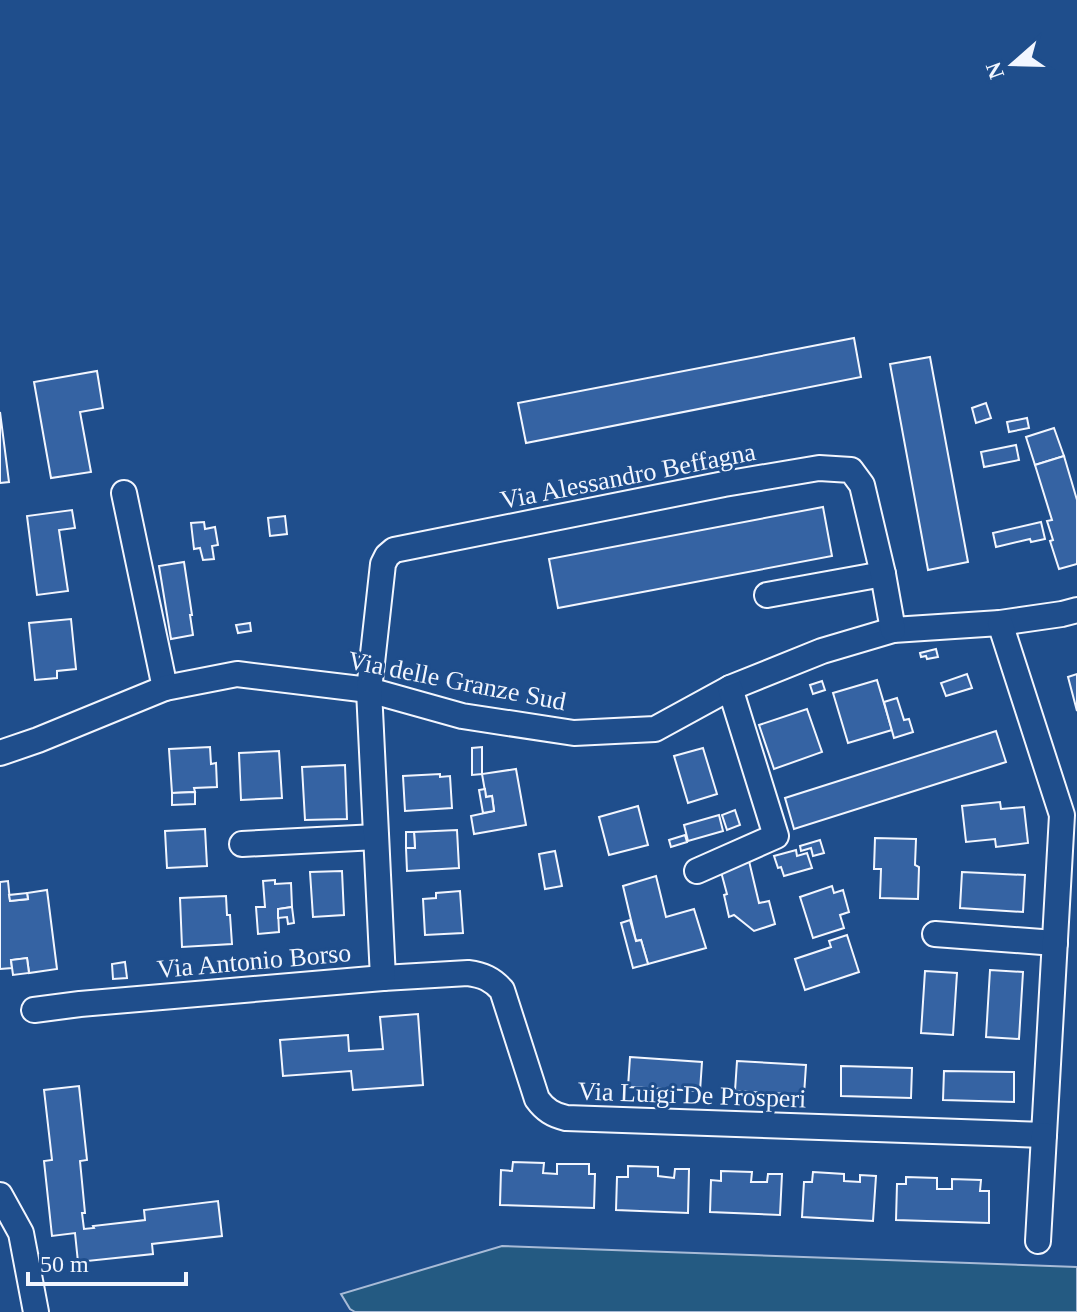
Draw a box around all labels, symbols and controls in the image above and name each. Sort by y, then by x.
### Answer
north arrow [973,24,1053,104]
text: N [980,59,1009,82]
street label: Via Alessandro Beffagna [498,437,758,515]
street label: Via delle Granze Sud [346,646,568,716]
street label: Via Antonio Borso [156,938,352,984]
street label: Via Luigi De Prosperi [577,1077,807,1113]
scale bar [28,1236,186,1286]
text: 50 m [40,1251,89,1277]

